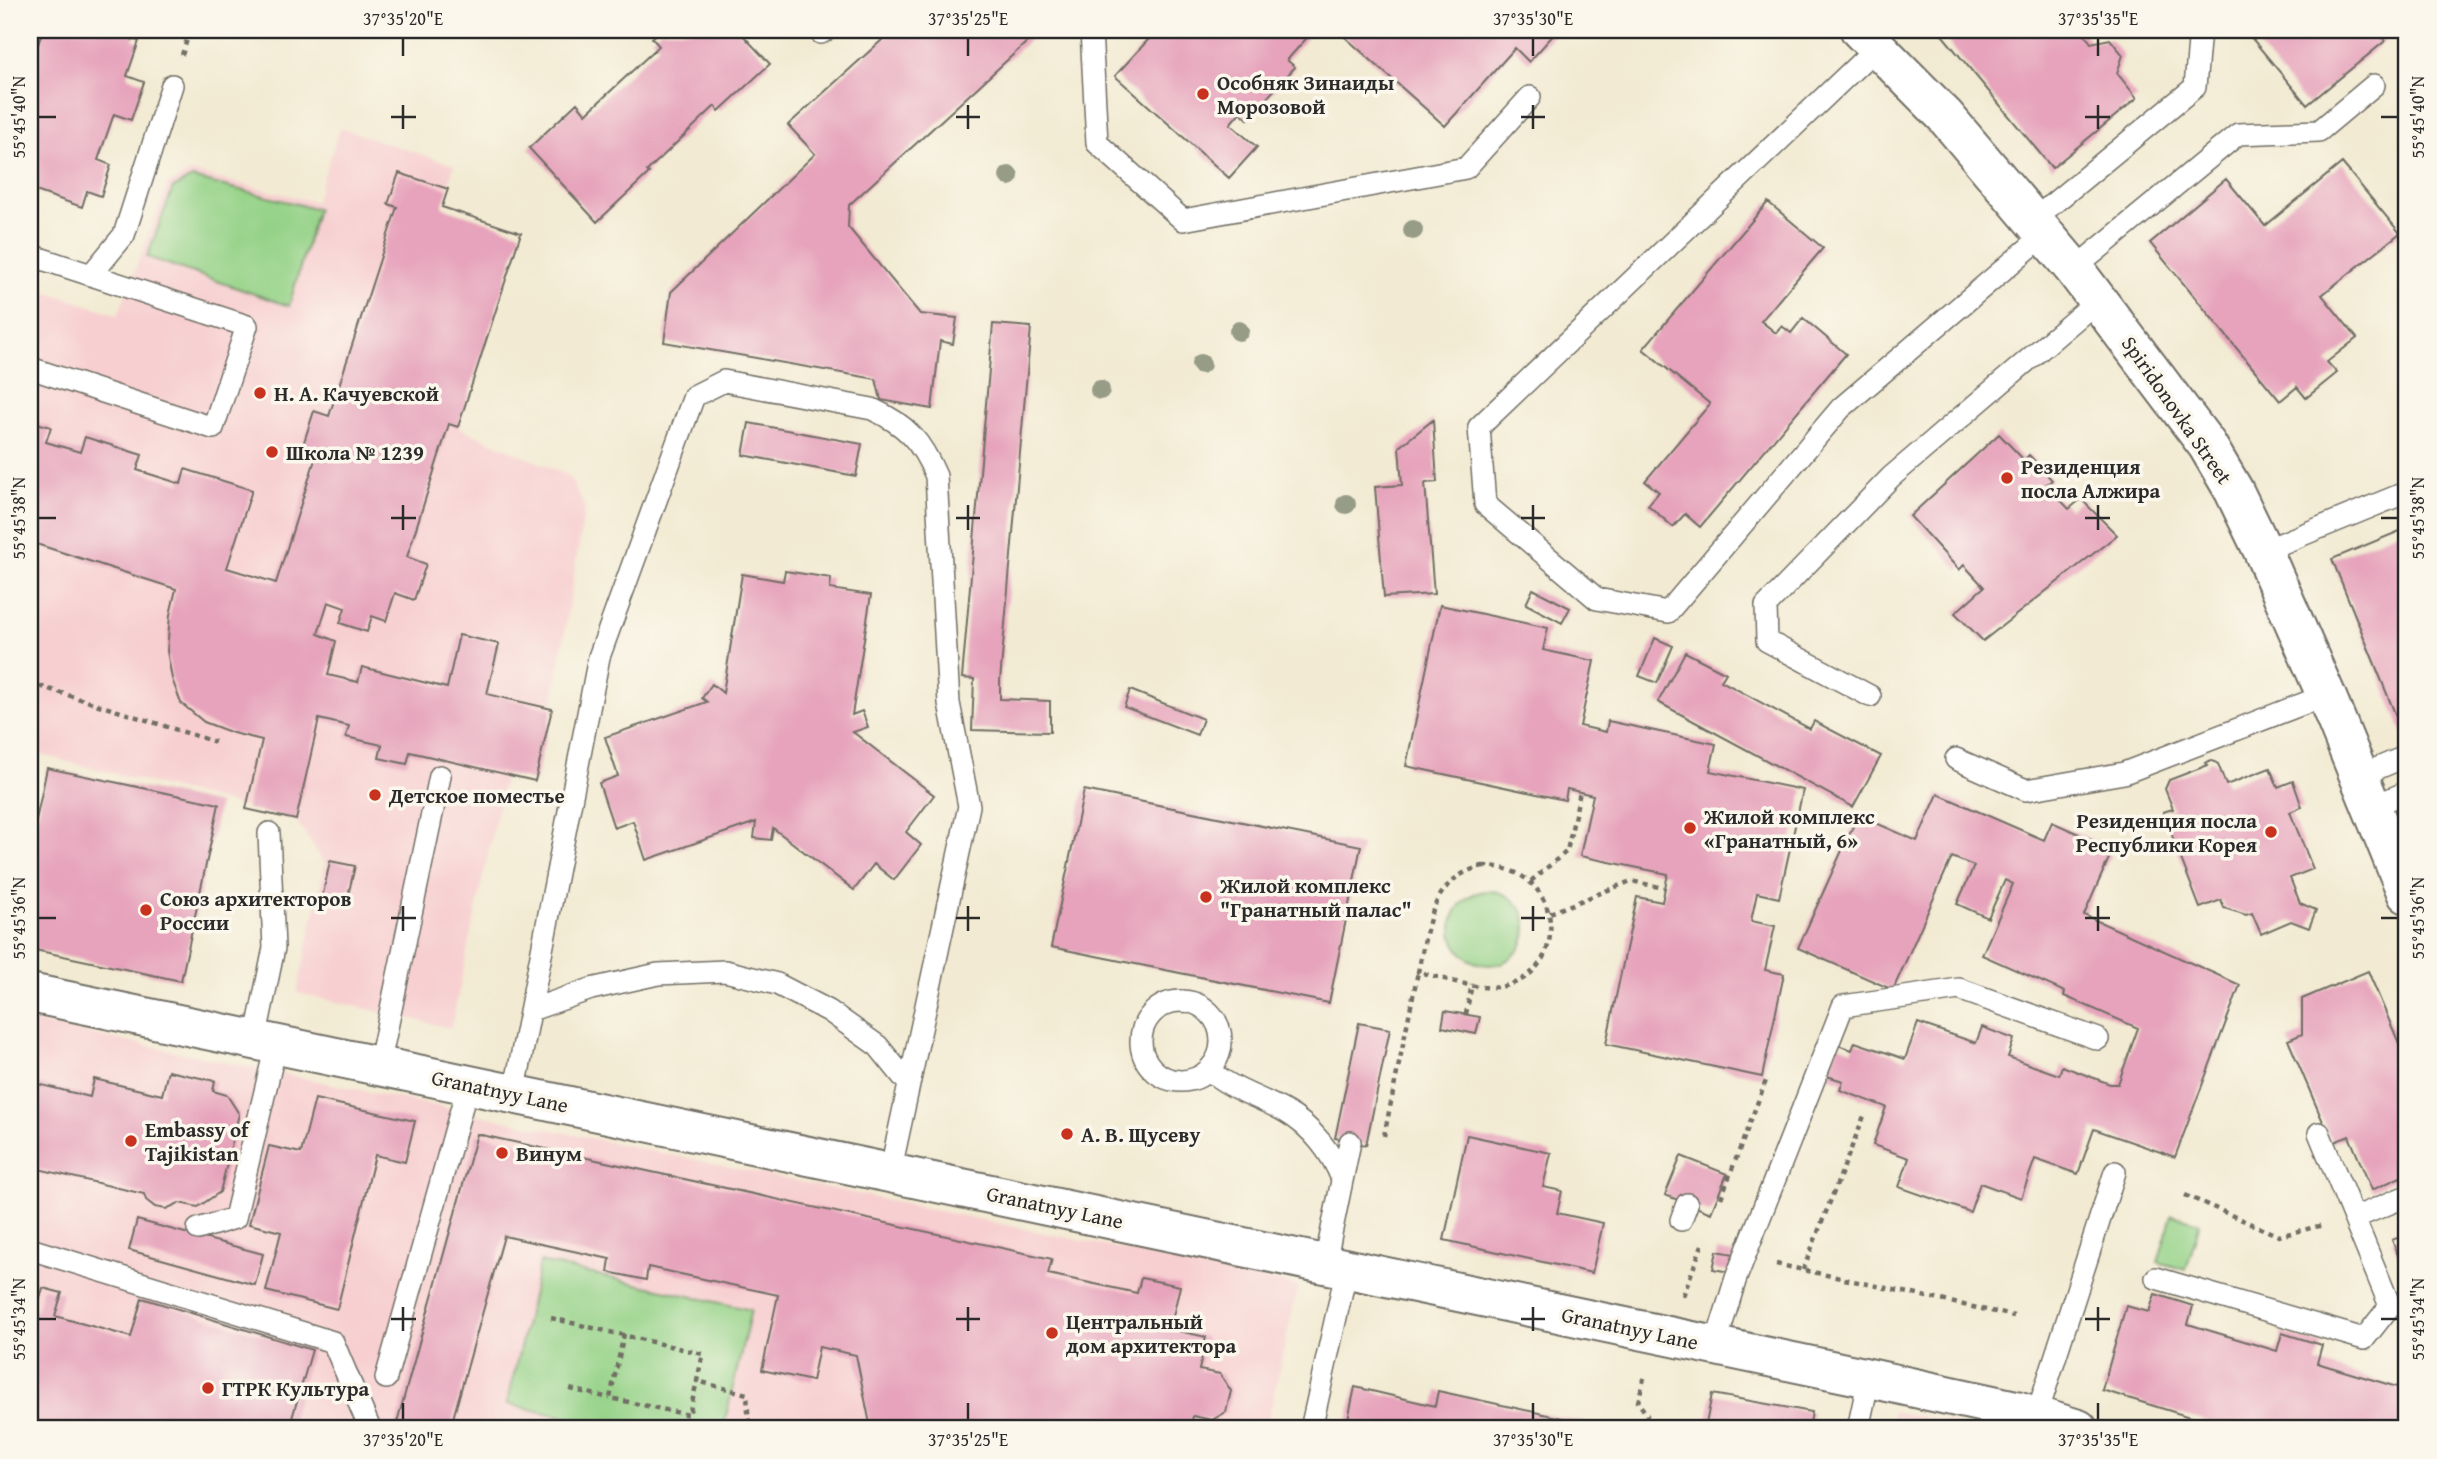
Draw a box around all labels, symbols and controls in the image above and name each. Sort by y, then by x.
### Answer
text: 37°35'20"E [363,5,443,32]
text: 37°35'25"E [928,5,1008,32]
text: 37°35'30"E [1493,5,1573,32]
text: 37°35'35"E [2058,5,2138,32]
place label: Особняк Зинаиды Морозовой [1217,67,1394,122]
text: 55°45'40"N [5,75,32,158]
text: 55°45'40"N [2404,75,2431,158]
marker: Особняк Зинаиды Морозовой [1195,86,1211,102]
street label: Spiridonovka Street [2114,329,2240,491]
place label: Н. А. Качуевской [274,378,439,409]
marker: Н. А. Качуевской [252,385,268,401]
place label: Школа № 1239 [286,437,424,468]
marker: Школа № 1239 [264,444,280,460]
place label: Резиденция посла Алжира [2021,451,2161,506]
marker: Резиденция посла Алжира [1999,470,2015,486]
text: 55°45'38"N [5,476,32,559]
text: 55°45'38"N [2404,476,2431,559]
place label: Детское поместье [388,780,565,811]
marker: Детское поместье [367,787,383,803]
place label: Жилой комплекс «Гранатный, 6» [1703,801,1875,856]
place label: Резиденция посла Республики Корея [2076,805,2257,860]
marker: Жилой комплекс «Гранатный, 6» [1682,820,1698,836]
marker: Резиденция посла Республики Корея [2263,824,2279,840]
place label: Жилой комплекс "Гранатный палас" [1219,870,1412,925]
text: 55°45'36"N [5,876,32,959]
text: 55°45'36"N [2404,876,2431,959]
place label: Союз архитекторов России [160,883,351,938]
marker: Жилой комплекс "Гранатный палас" [1198,889,1214,905]
marker: Союз архитекторов России [138,902,154,918]
street label: Granatnyy Lane [429,1061,571,1121]
place label: Embassy of Tajikistan [145,1114,251,1169]
place label: А. В. Щусеву [1081,1119,1200,1150]
marker: А. В. Щусеву [1059,1126,1075,1142]
marker: Embassy of Tajikistan [123,1133,139,1149]
place label: Винум [516,1138,582,1169]
marker: Винум [494,1145,510,1161]
street label: Granatnyy Lane [984,1177,1126,1237]
text: 55°45'34"N [5,1277,32,1360]
text: 55°45'34"N [2404,1277,2431,1360]
street label: Granatnyy Lane [1559,1298,1701,1358]
place label: Центральный дом архитектора [1066,1306,1236,1361]
marker: Центральный дом архитектора [1044,1325,1060,1341]
place label: ГТРК Культура [222,1373,369,1404]
marker: ГТРК Культура [200,1380,216,1396]
text: 37°35'20"E [363,1426,443,1453]
text: 37°35'25"E [928,1426,1008,1453]
text: 37°35'30"E [1493,1426,1573,1453]
text: 37°35'35"E [2058,1426,2138,1453]

